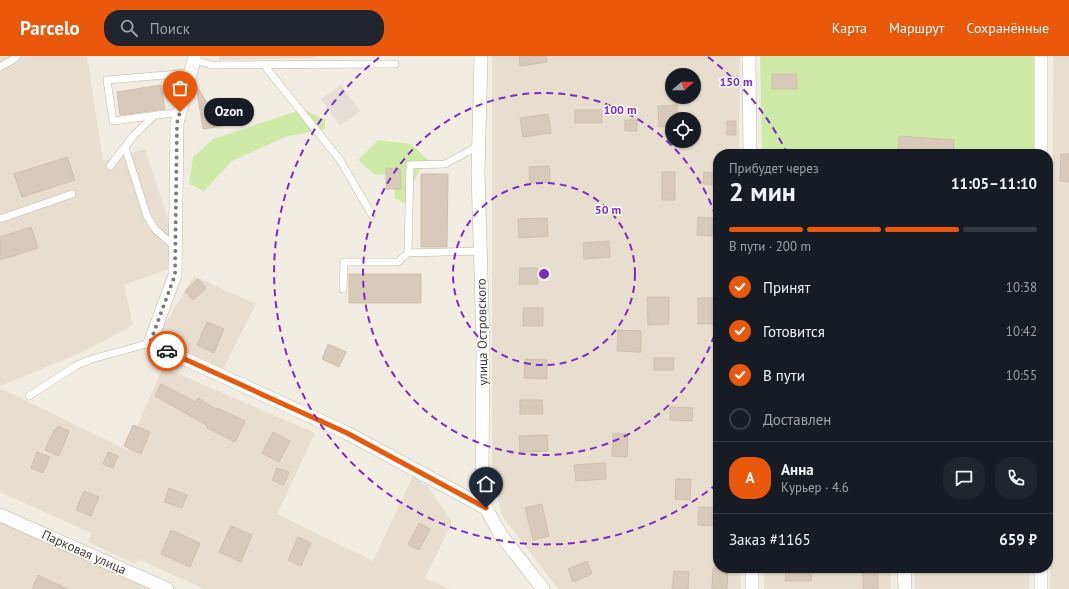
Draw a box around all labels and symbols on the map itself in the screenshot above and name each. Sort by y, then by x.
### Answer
north arrow [665,68,701,104]
pin [163,71,197,112]
text: 150 m [719,74,753,89]
callout: Ozon [204,98,254,126]
text: 100 m [603,102,637,117]
text: 50 m [595,202,621,217]
centre of rings [537,267,551,281]
street label: улица Островского [473,278,491,386]
courier [147,331,187,371]
pin [469,467,503,508]
street label: Парковая улица [39,526,129,578]

